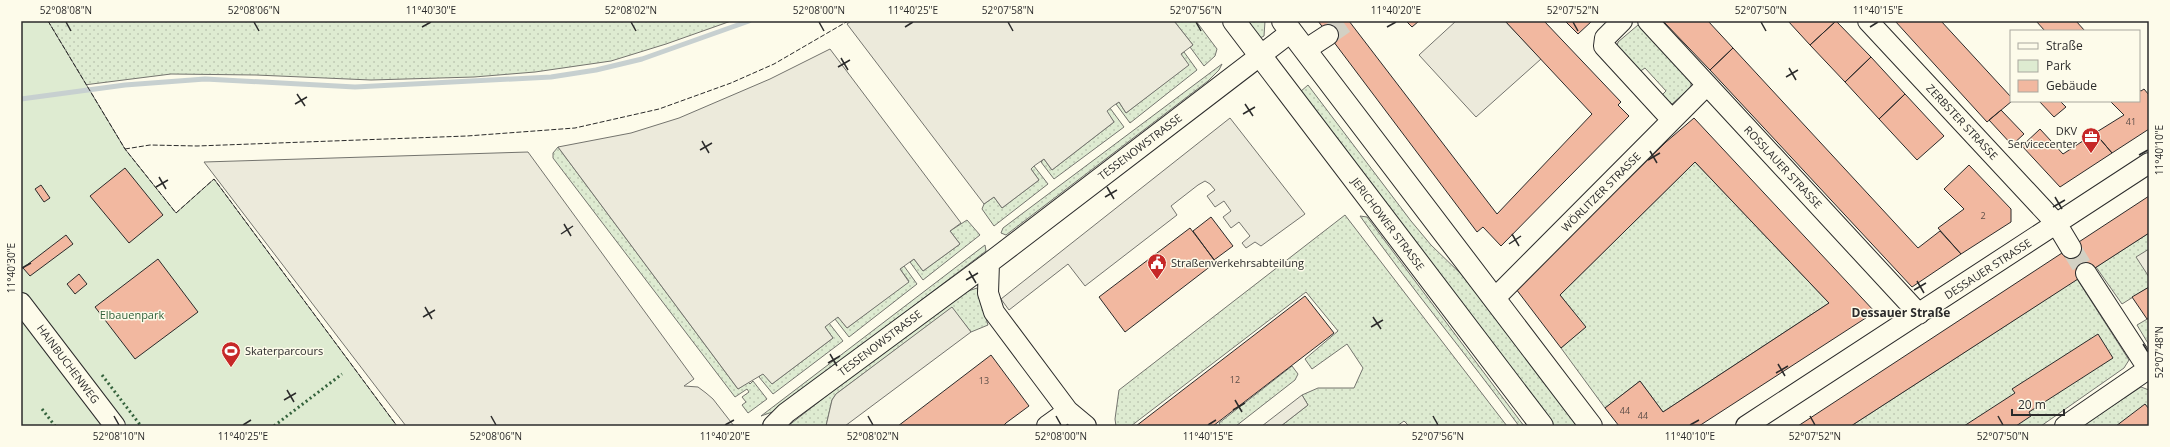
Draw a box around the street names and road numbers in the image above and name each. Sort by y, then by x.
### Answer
street label: ZERBSTER STRASSE [1923,81,2001,163]
street label: TESSENOWSTRASSE [1095,110,1185,183]
street label: ROSSLAUER STRASSE [1741,122,1826,211]
street label: WÖRLITZER STRASSE [1558,149,1644,235]
street label: JERICHOWER STRASSE [1348,173,1428,273]
street label: DESSAUER STRASSE [1941,235,2034,302]
street label: TESSENOWSTRASSE [835,306,925,379]
street label: HAINBUCHENWEG [34,321,103,406]

